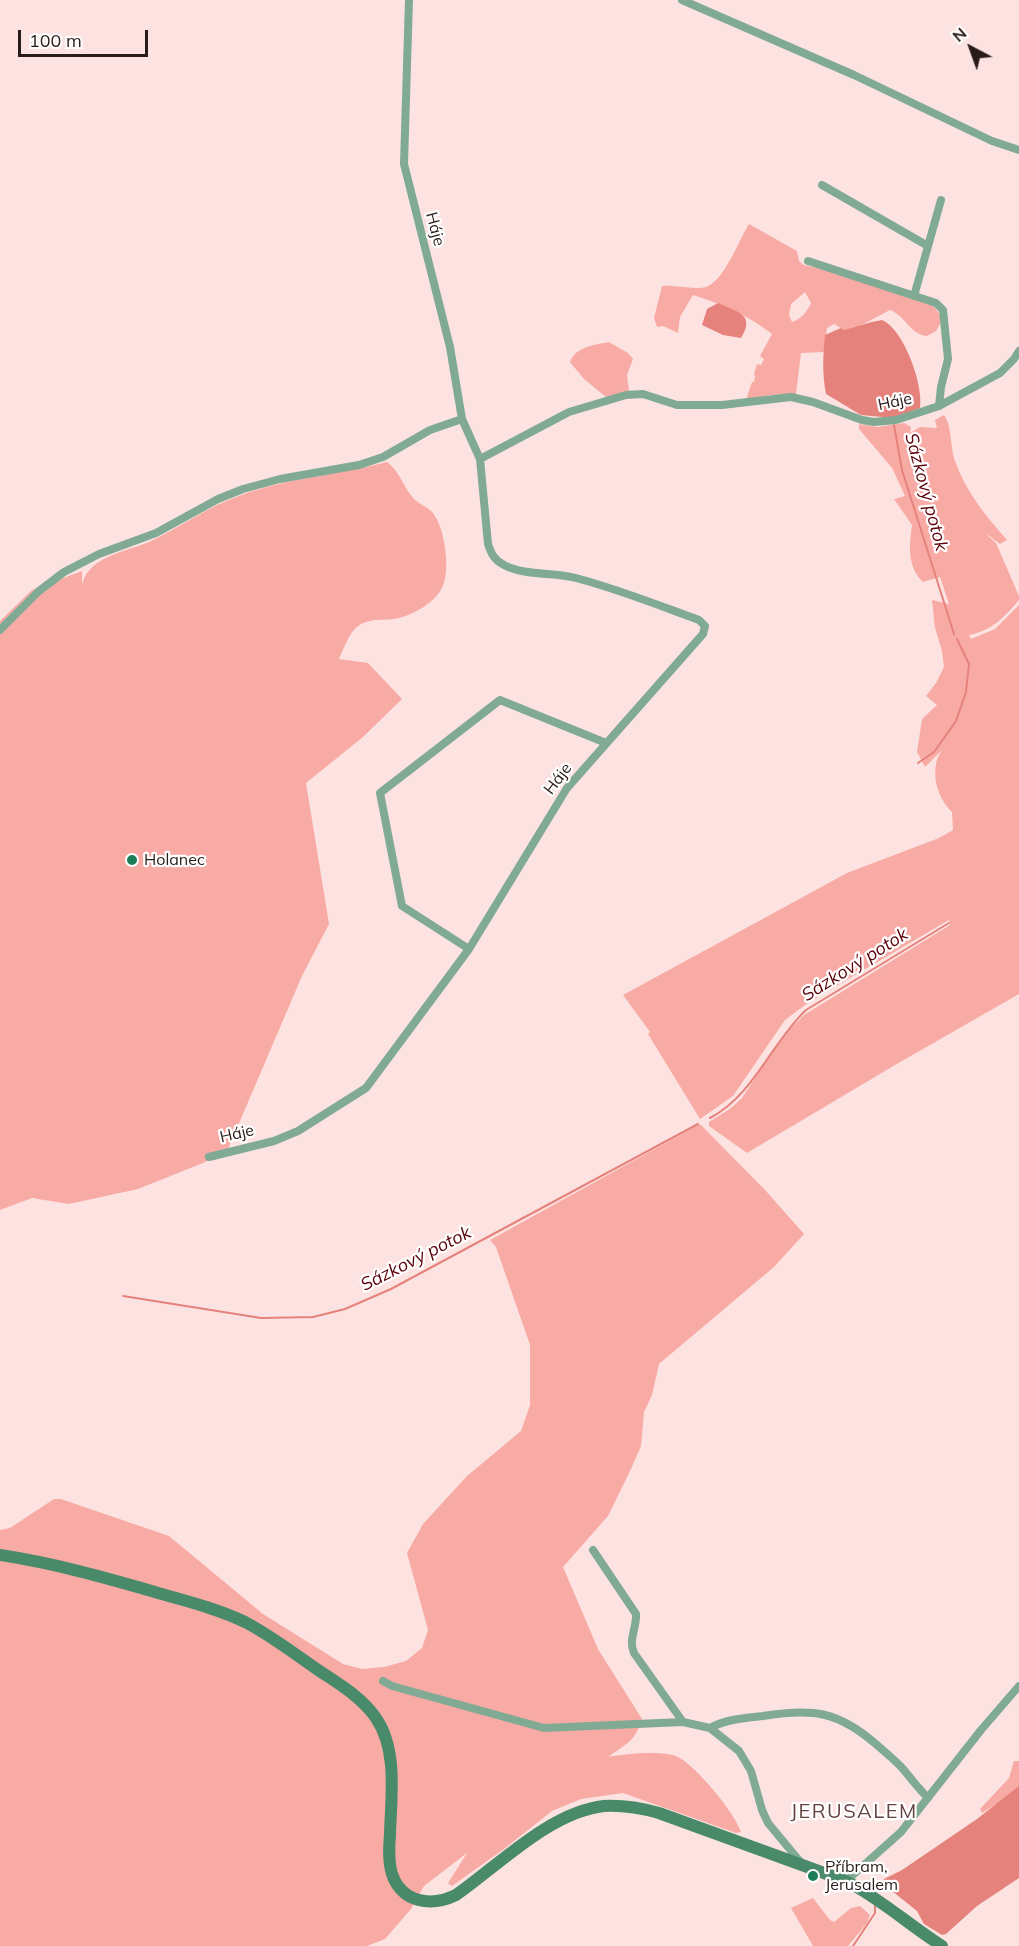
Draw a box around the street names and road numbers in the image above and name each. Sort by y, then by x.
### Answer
street label: Háje [421,210,449,248]
street label: Háje [876,389,914,415]
street label: Háje [540,759,576,799]
street label: Háje [218,1121,256,1147]

